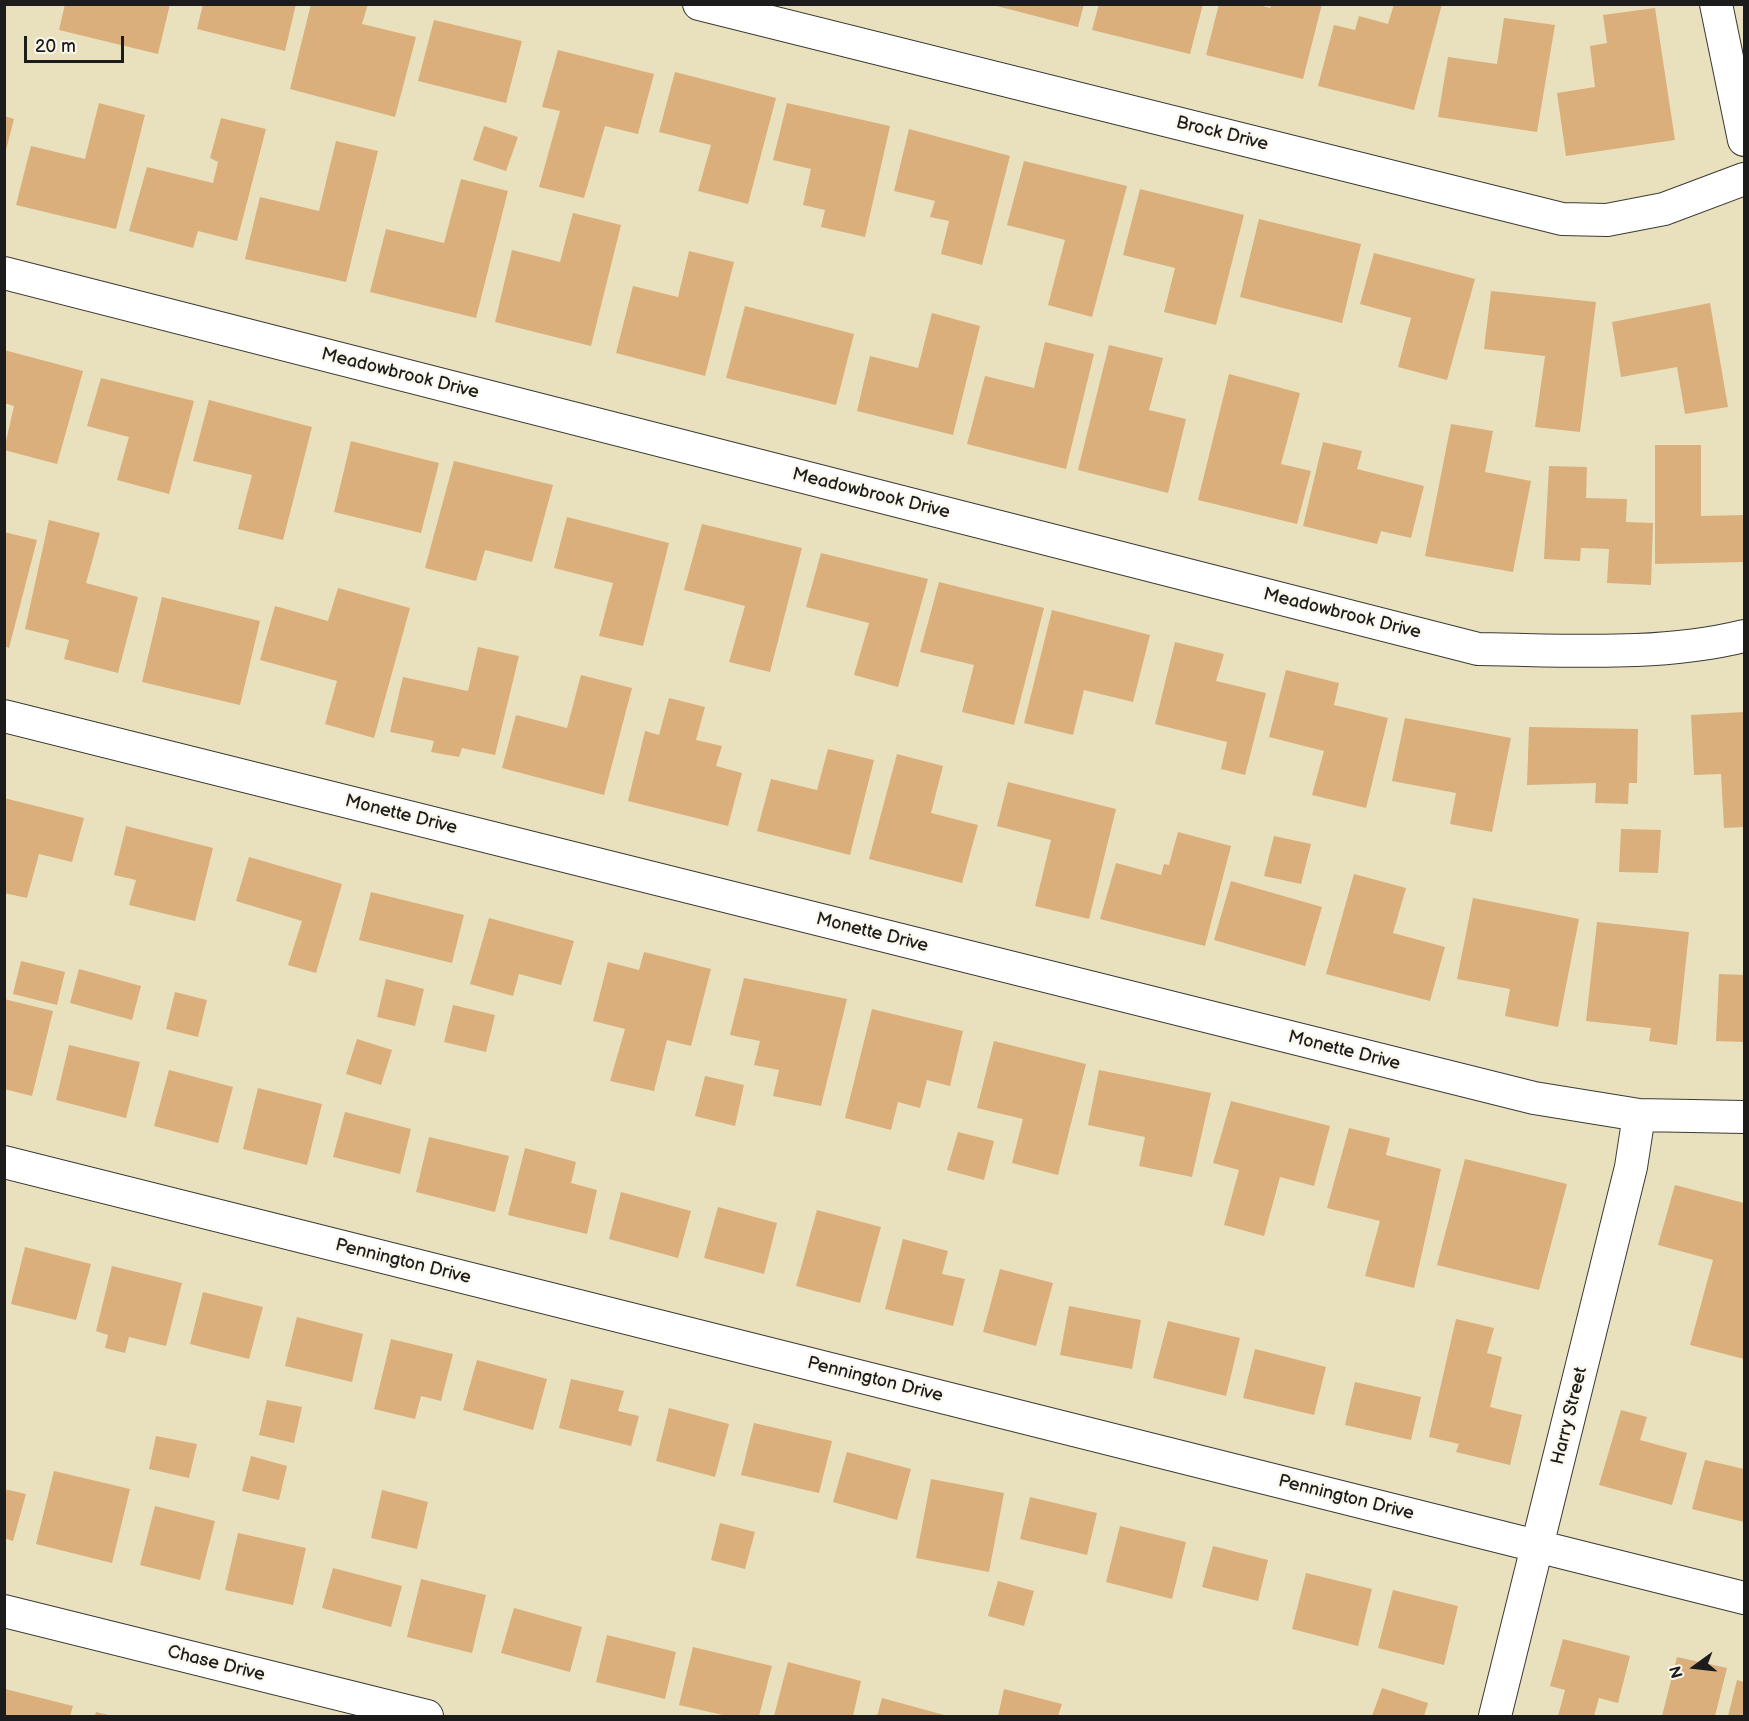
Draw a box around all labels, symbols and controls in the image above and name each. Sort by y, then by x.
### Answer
scale bar [27,24,128,62]
text: 20 m [35,36,76,57]
street label: Brock Drive [1174,112,1270,156]
street label: Meadowbrook Drive [319,344,481,404]
street label: Meadowbrook Drive [790,464,952,524]
street label: Meadowbrook Drive [1261,584,1423,644]
street label: Monette Drive [343,791,459,839]
street label: Monette Drive [814,909,930,957]
street label: Monette Drive [1286,1027,1402,1075]
street label: Pennington Drive [333,1235,473,1289]
street label: Pennington Drive [805,1353,945,1407]
street label: Harry Street [1547,1365,1593,1467]
street label: Pennington Drive [1276,1471,1416,1525]
north arrow [1665,1637,1725,1697]
street label: Chase Drive [165,1641,267,1687]
text: N [1666,1664,1688,1680]

